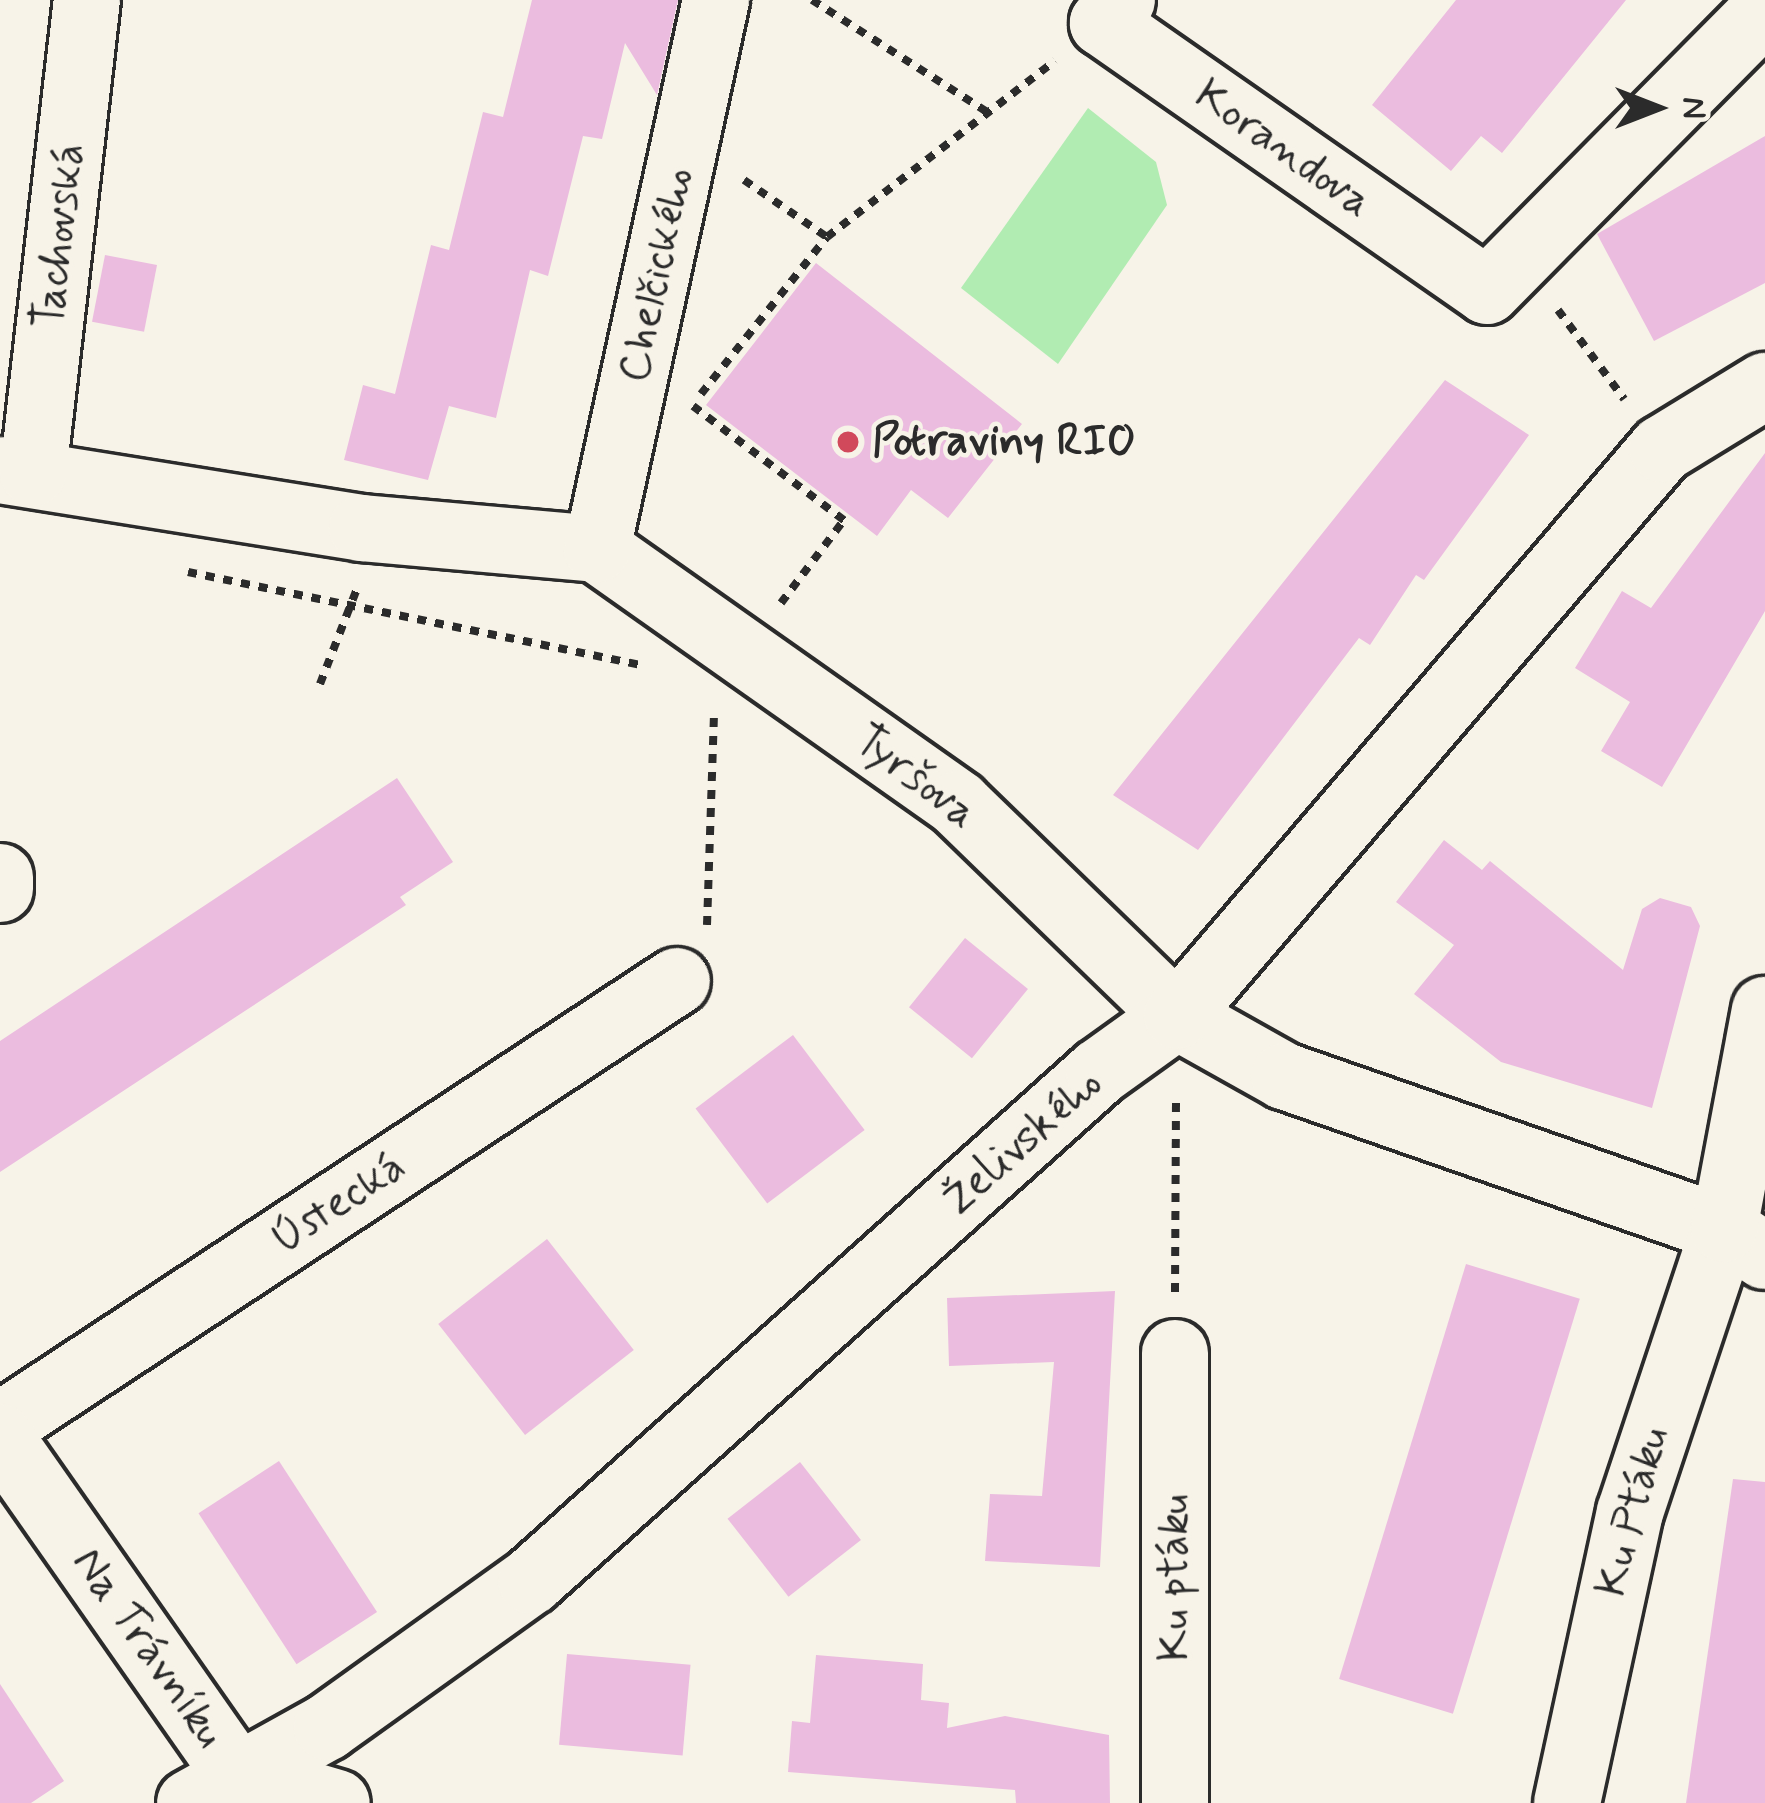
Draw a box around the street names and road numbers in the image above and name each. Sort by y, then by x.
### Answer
street label: Korandova [1184,68,1382,230]
street label: Tachovská [22,140,98,332]
street label: Chelčického [608,163,706,387]
street label: Tyršova [843,713,987,841]
street label: Želivského [933,1057,1113,1227]
street label: Ústecká [260,1140,416,1268]
street label: Ku Ptáku [1585,1423,1681,1601]
street label: Ku ptáku [1148,1497,1202,1659]
street label: Na Trávníku [61,1540,235,1756]

